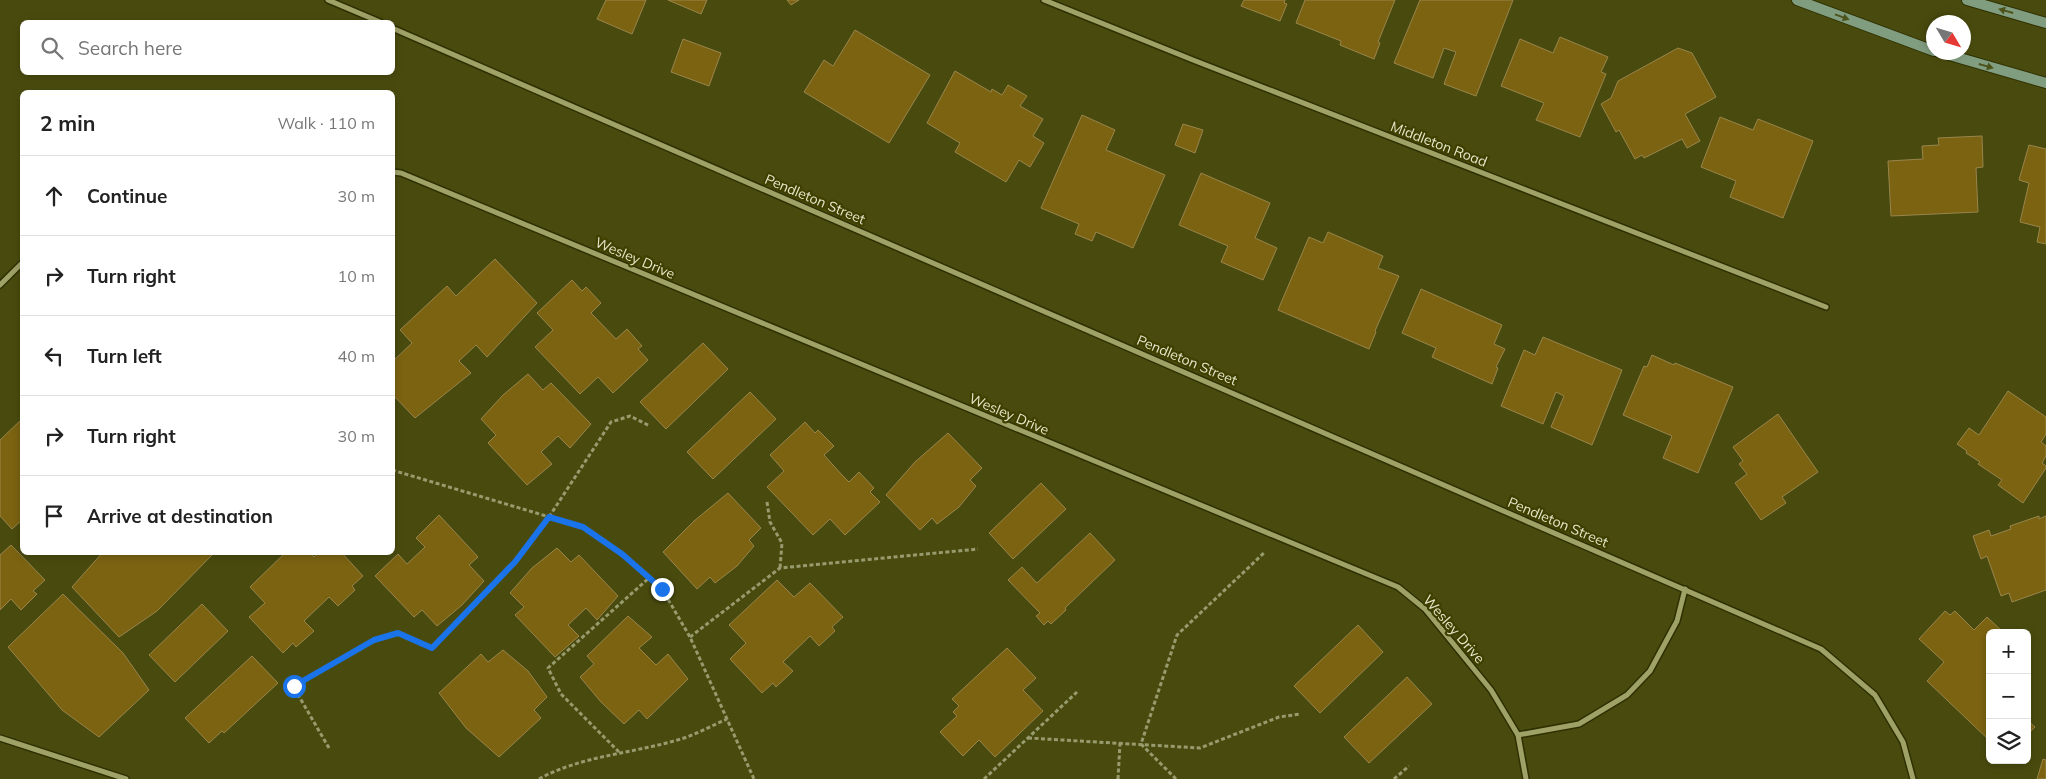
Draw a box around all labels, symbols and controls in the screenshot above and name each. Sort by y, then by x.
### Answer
one-way arrow [1999,7,2014,15]
one-way arrow [1835,14,1850,21]
north arrow [1926,15,1971,60]
search box [20,20,395,75]
icon: search [38,34,66,62]
text: Search here [78,36,182,60]
one-way arrow [1979,62,1994,70]
text: 2 min [40,110,95,136]
text: Walk · 110 m [277,113,375,133]
street label: Middleton Road [1388,117,1490,171]
street label: Pendleton Street [762,170,868,228]
icon: ahead [40,182,68,210]
text: Continue [87,184,167,208]
text: 30 m [338,186,375,206]
street label: Wesley Drive [592,233,678,283]
icon: right [40,262,68,290]
text: Turn right [87,264,176,288]
text: 10 m [338,266,375,286]
street label: Pendleton Street [1134,331,1240,389]
icon: left [40,342,68,370]
text: Turn left [87,344,162,368]
text: 40 m [338,346,375,366]
street label: Wesley Drive [966,389,1052,439]
icon: right [40,422,68,450]
text: Turn right [87,424,176,448]
text: 30 m [338,426,375,446]
street label: Pendleton Street [1505,493,1611,551]
icon: arrive [40,502,68,530]
text: Arrive at destination [87,504,273,528]
route end [651,578,674,601]
street label: Wesley Drive [1419,591,1489,667]
map controls [1986,629,2031,764]
button: + [1986,629,2031,674]
button: − [1986,674,2031,719]
route start [283,675,306,698]
button: layers [1986,719,2031,764]

